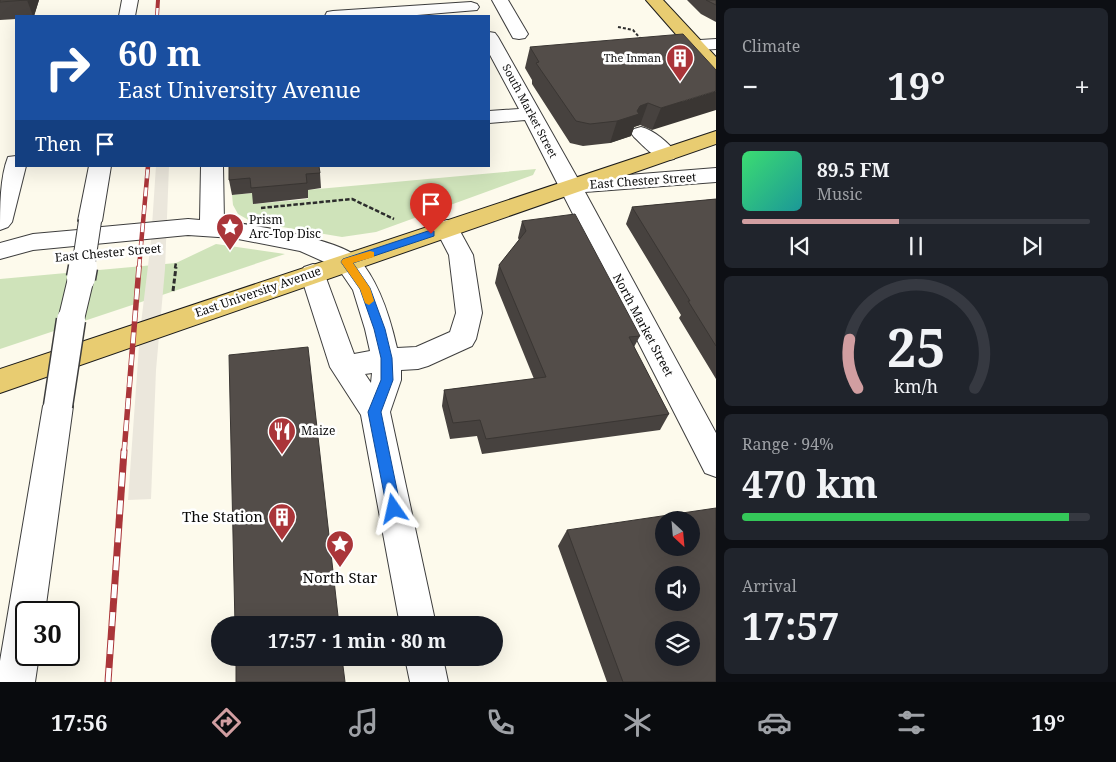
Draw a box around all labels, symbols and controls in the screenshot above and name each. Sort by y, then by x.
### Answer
text: 60 m [118,29,201,76]
icon: right [35,35,100,100]
text: Climate [742,35,800,57]
building icon: The Inman [665,43,695,82]
place label: The Inman [604,50,661,65]
text: 19° [887,59,945,111]
street label: South Market Street [499,61,562,160]
text: − [742,67,758,105]
text: + [1074,67,1090,105]
text: East University Avenue [118,74,361,104]
icon: arrive [91,130,119,158]
text: Then [35,131,81,157]
text: 89.5 FM [817,157,890,183]
street label: East Chester Street [589,168,697,193]
pin [410,183,452,234]
text: Music [817,183,862,205]
icon: arrive [417,190,445,218]
place label: Prism Arc-Top Disc [249,211,321,242]
place icon: Prism Arc-Top Disc [215,212,245,251]
icon: previous [786,232,814,260]
icon: pause [902,232,930,260]
icon: next [1018,232,1046,260]
street label: East Chester Street [54,239,162,266]
street label: East University Avenue [192,262,323,321]
street label: North Market Street [609,270,678,379]
text: 25 [887,311,945,382]
text: km/h [894,374,938,398]
restaurant icon: Maize [267,416,297,455]
place label: Maize [301,422,335,439]
text: Range · 94% [742,433,834,455]
text: 470 km [742,457,878,509]
position arrow [367,482,419,534]
building icon: The Station [267,502,297,541]
place label: The Station [182,506,263,526]
north arrow [655,511,700,556]
map controls [655,511,700,666]
place icon: North Star [325,529,355,568]
button: sound [655,566,700,611]
place label: North Star [303,567,377,587]
text: Arrival [742,575,797,597]
text: 17:57 [742,599,839,651]
speed limit sign: 30 [15,601,80,666]
button: layers [655,621,700,666]
text: 17:57 · 1 min · 80 m [268,628,446,654]
icon: directions [209,705,244,740]
icon: music [346,705,381,740]
icon: phone [483,705,518,740]
icon: climate [620,705,655,740]
icon: car [757,705,792,740]
icon: filters [894,705,929,740]
text: 17:56 [51,707,107,737]
text: 19° [1031,707,1065,737]

